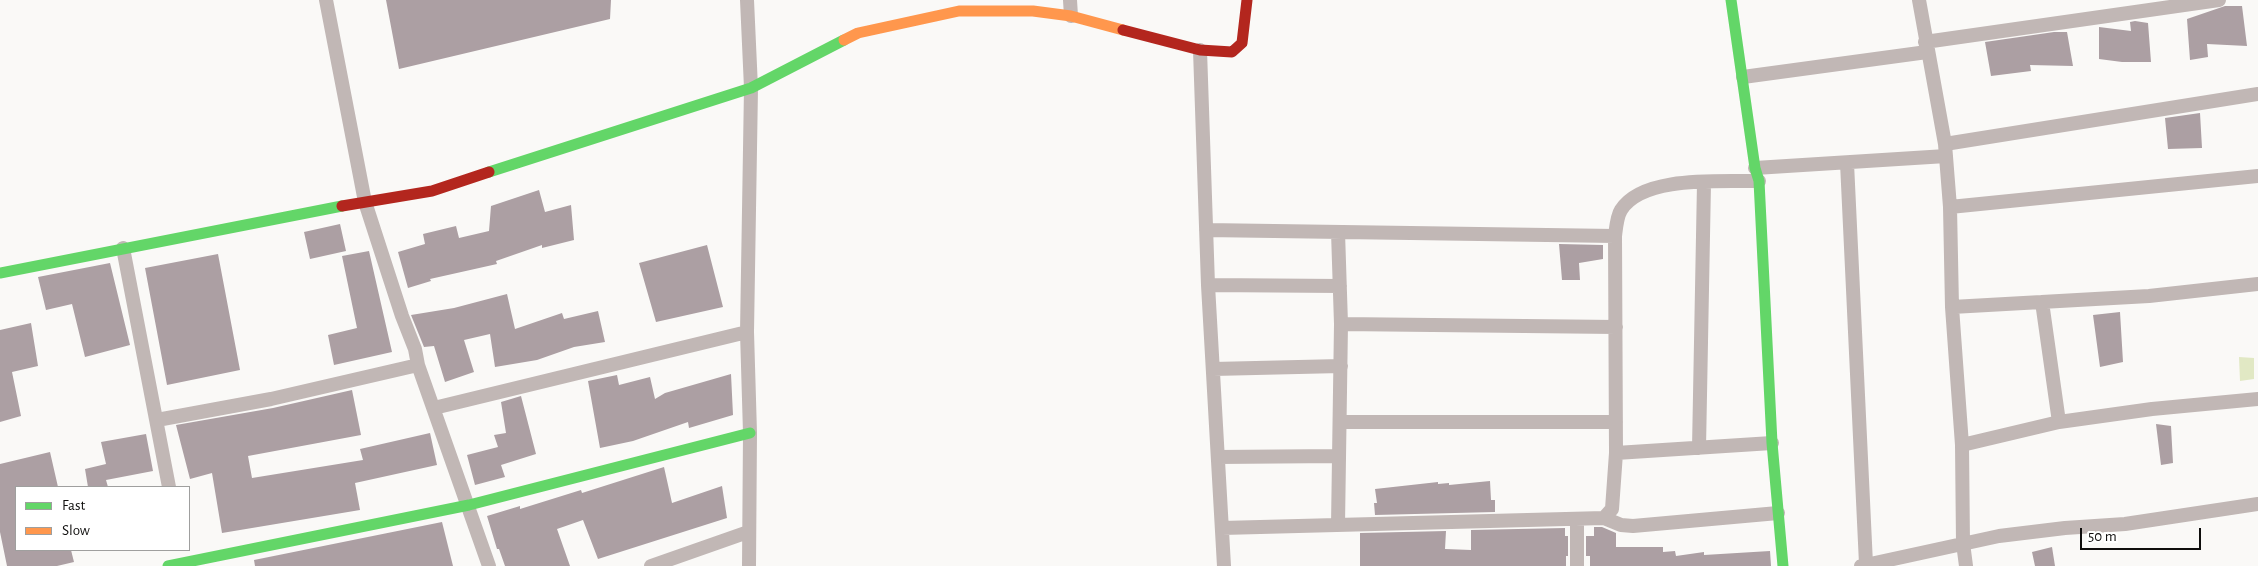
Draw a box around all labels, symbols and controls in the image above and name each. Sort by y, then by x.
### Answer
legend [15,486,190,551]
text: Fast [62,498,85,513]
scale bar [2083,518,2204,550]
text: Slow [62,523,90,538]
text: 50 m [2088,529,2117,544]

